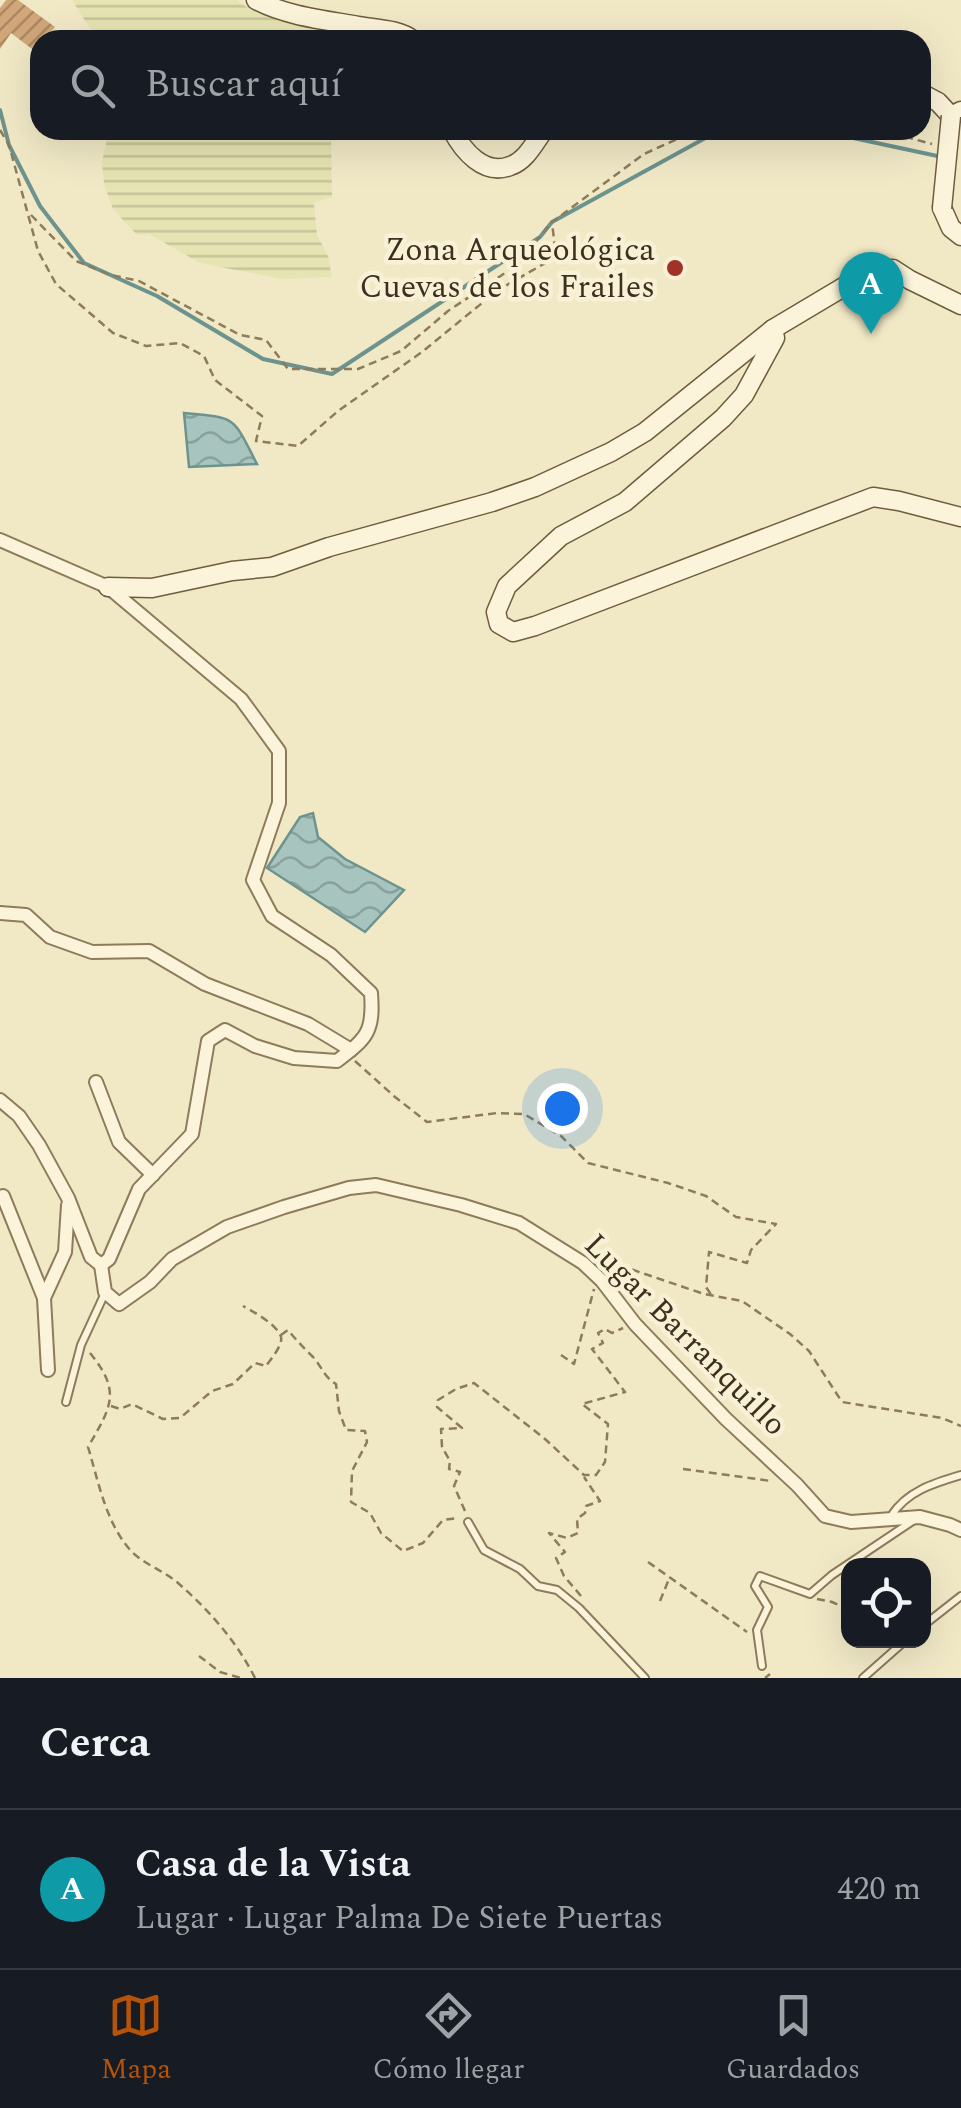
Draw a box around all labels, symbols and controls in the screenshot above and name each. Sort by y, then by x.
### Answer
search box [30,30,931,140]
text: Buscar aquí [145,56,342,114]
icon: search [65,58,120,113]
place label: Zona Arqueológica Cuevas de los Frailes [360,226,655,312]
pin: A [838,252,904,334]
marker: Zona Arqueológica Cuevas de los Frailes [664,257,686,279]
your location [537,1083,588,1134]
street label: Lugar Barranquillo [572,1222,798,1448]
map controls [841,1558,931,1648]
button: locate [841,1558,931,1648]
text: Cerca [40,1712,151,1775]
text: Casa de la Vista [135,1836,411,1894]
text: A [60,1865,85,1914]
text: 420 m [837,1865,921,1914]
text: Lugar · Lugar Palma De Siete Puertas [135,1894,663,1943]
tab: Mapa [101,1988,171,2091]
tab: Cómo llegar [373,1988,524,2091]
tab: Guardados [726,1988,860,2091]

